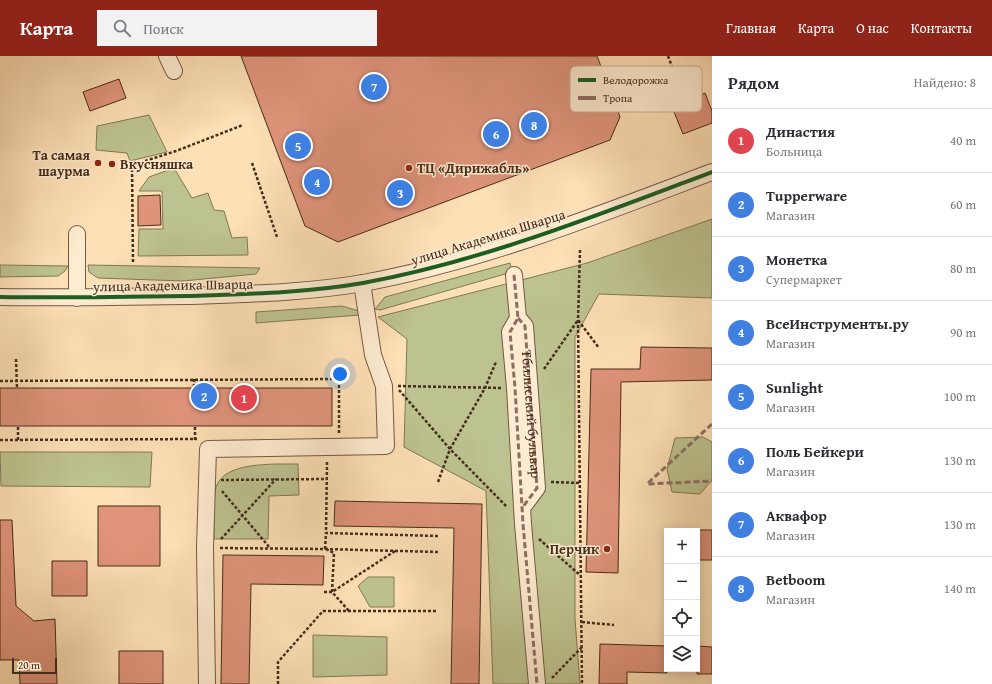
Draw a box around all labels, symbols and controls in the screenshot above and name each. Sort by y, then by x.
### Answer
search box [97,10,377,46]
text: Карта [20,14,73,42]
icon: search [111,17,133,39]
text: Поиск [143,18,184,39]
text: Главная [726,18,776,38]
text: Карта [798,18,834,38]
text: О нас [856,18,889,38]
text: Контакты [911,18,972,38]
legend [570,66,702,112]
text: Рядом [728,70,779,95]
pin: 7 [361,72,387,102]
text: Велодорожка [603,72,669,88]
text: Найдено: 8 [914,73,976,92]
text: Тропа [603,90,633,106]
pin: 8 [521,110,547,140]
pin: 6 [483,119,509,149]
text: Династия [766,121,835,142]
pin: 5 [285,131,311,161]
text: 1 [738,131,744,150]
text: 40 m [950,131,976,150]
text: Больница [766,142,822,161]
place label: Та самая шаурма [33,145,91,181]
place label: Вкусняшка [120,154,194,174]
marker: Та самая шаурма [93,158,103,168]
place label: ТЦ «Дирижабль» [417,158,529,178]
marker: Вкусняшка [107,159,117,169]
marker: ТЦ «Дирижабль» [404,163,414,173]
pin: 4 [304,167,330,197]
pin: 3 [387,178,413,208]
text: Tupperware [766,185,847,206]
text: 2 [738,195,744,214]
text: 60 m [950,195,976,214]
street label: улица Академика Шварца [407,204,568,270]
text: Магазин [766,206,815,225]
text: Монетка [766,249,827,270]
text: 3 [738,259,744,278]
text: 80 m [950,259,976,278]
text: Супермаркет [766,270,842,289]
street label: улица Академика Шварца [92,274,254,296]
text: ВсеИнструменты.ру [766,313,909,334]
text: 4 [738,323,744,342]
text: 90 m [950,323,976,342]
text: Магазин [766,334,815,353]
street label: Тбилисский бульвар [517,349,546,479]
your location [330,364,350,384]
text: Sunlight [766,377,823,398]
pin: 2 [191,381,217,411]
pin: 1 [231,383,257,413]
text: 5 [738,387,744,406]
text: 100 m [944,387,976,406]
text: Магазин [766,398,815,417]
text: Поль Бейкери [766,441,864,462]
text: 6 [738,451,744,470]
text: 130 m [944,451,976,470]
text: Магазин [766,462,815,481]
text: Аквафор [766,505,827,526]
text: 7 [738,515,744,534]
text: 130 m [944,515,976,534]
text: Магазин [766,526,815,545]
map controls [664,528,700,672]
button: + [664,528,700,564]
place label: Перчик [550,539,600,559]
marker: Перчик [602,544,612,554]
button: − [664,564,700,600]
text: Betboom [766,569,825,590]
text: 8 [738,579,744,598]
text: 140 m [944,579,976,598]
text: Магазин [766,590,815,609]
button: locate [664,600,700,636]
button: layers [664,636,700,672]
scale bar [12,656,57,675]
text: 20 m [18,657,40,673]

